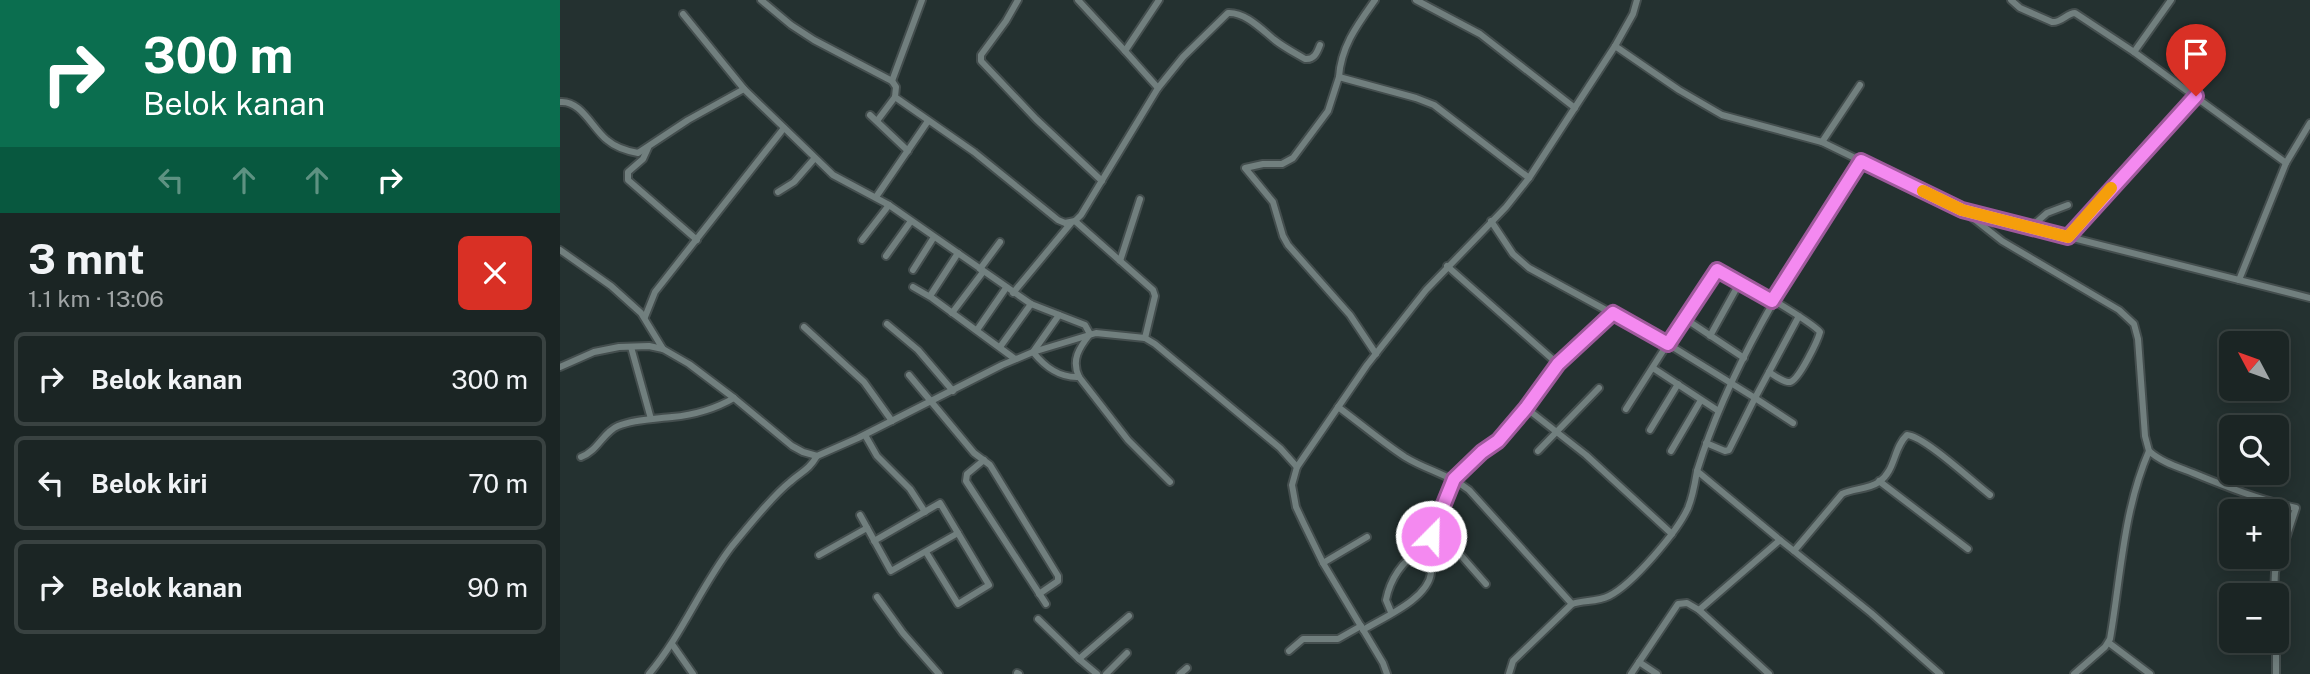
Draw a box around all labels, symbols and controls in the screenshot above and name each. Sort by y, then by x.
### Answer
pin [2166,24,2226,96]
text: 300 m [143,26,293,84]
icon: right [28,28,119,119]
icon: arrive [2177,35,2215,73]
text: Belok kanan [143,85,325,122]
icon: left [152,161,190,199]
icon: ahead [225,161,263,199]
icon: ahead [298,161,336,199]
icon: right [371,161,409,199]
text: 3 mnt [28,234,145,283]
button: close [458,236,532,310]
text: 1.1 km · 13:06 [28,285,164,312]
north arrow [2219,331,2289,401]
map controls [2219,331,2289,653]
icon: right [32,360,70,398]
text: Belok kanan [91,364,242,395]
text: 300 m [451,364,528,395]
button: search [2219,415,2289,485]
icon: left [32,464,70,502]
text: Belok kiri [91,468,207,499]
text: 70 m [468,468,528,499]
position arrow [1394,499,1468,573]
button: + [2219,499,2289,569]
icon: right [32,568,70,606]
text: Belok kanan [91,572,242,603]
text: 90 m [467,572,528,603]
button: − [2219,583,2289,653]

